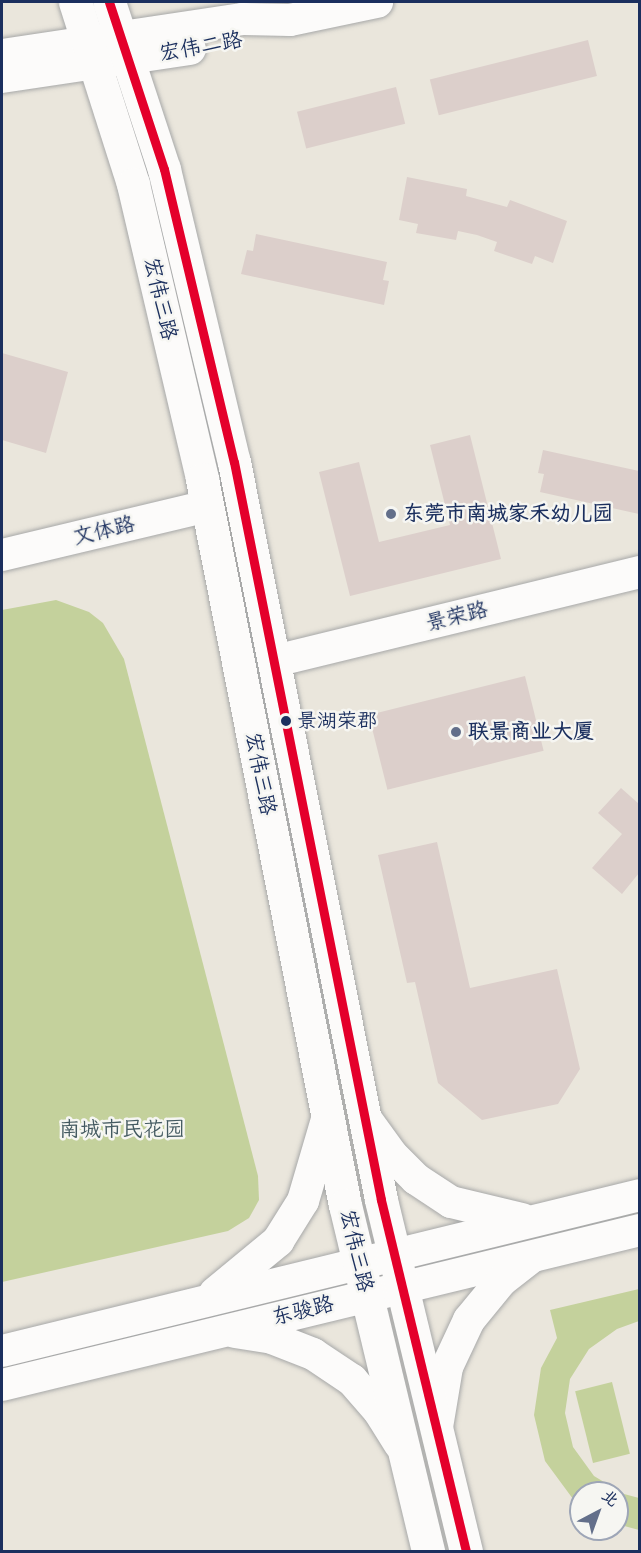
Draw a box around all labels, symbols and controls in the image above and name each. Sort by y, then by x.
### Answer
street label: 宏伟二路 [157,27,245,67]
street label: 宏伟三路 [138,255,182,343]
place label: 东莞市南城家禾幼儿园 [403,501,613,527]
marker: 东莞市南城家禾幼儿园 [384,507,398,521]
street label: 文体路 [70,512,138,550]
street label: 景荣路 [423,597,491,637]
place label: 景湖荣郡 [297,709,377,733]
marker: 景湖荣郡 [280,715,292,727]
place label: 联景商业大厦 [468,719,594,745]
marker: 联景商业大厦 [449,725,463,739]
street label: 宏伟三路 [240,730,280,818]
park label: 南城市民花园 [59,1117,185,1143]
street label: 宏伟三路 [334,1207,378,1295]
street label: 东骏路 [269,1291,337,1331]
north arrow [569,1481,629,1541]
text: 北 [598,1486,622,1511]

